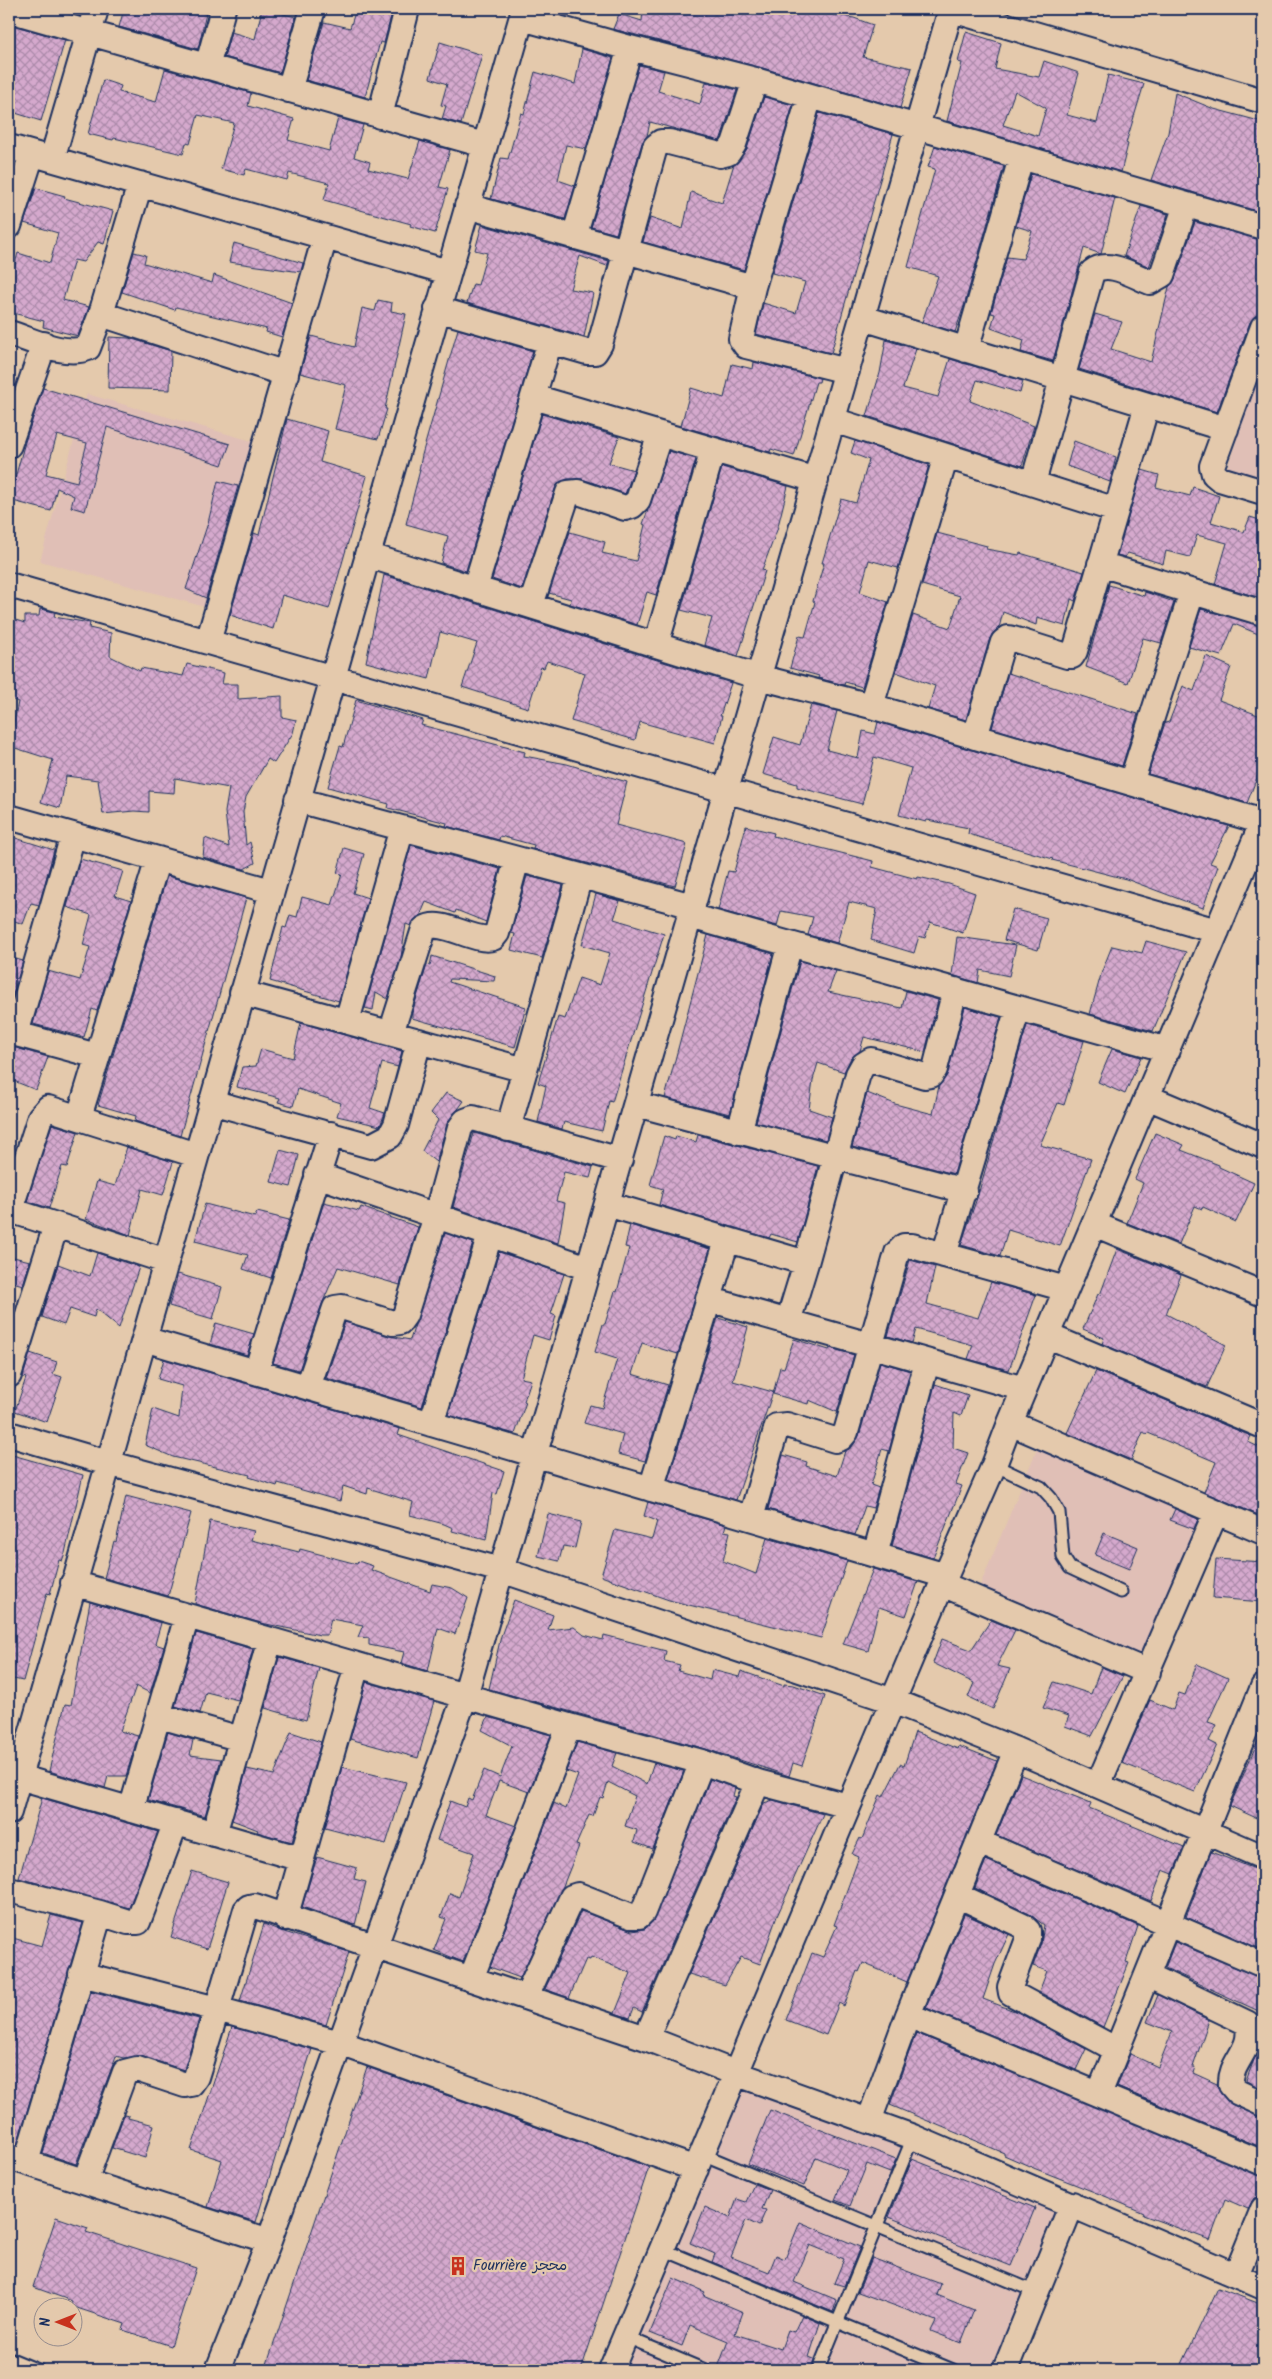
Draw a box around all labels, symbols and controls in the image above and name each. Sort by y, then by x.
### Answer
place label: Fourrière محجز [473,2254,567,2278]
building icon: Fourrière محجز [447,2255,469,2277]
north arrow [32,2296,82,2346]
text: N [35,2317,57,2326]

